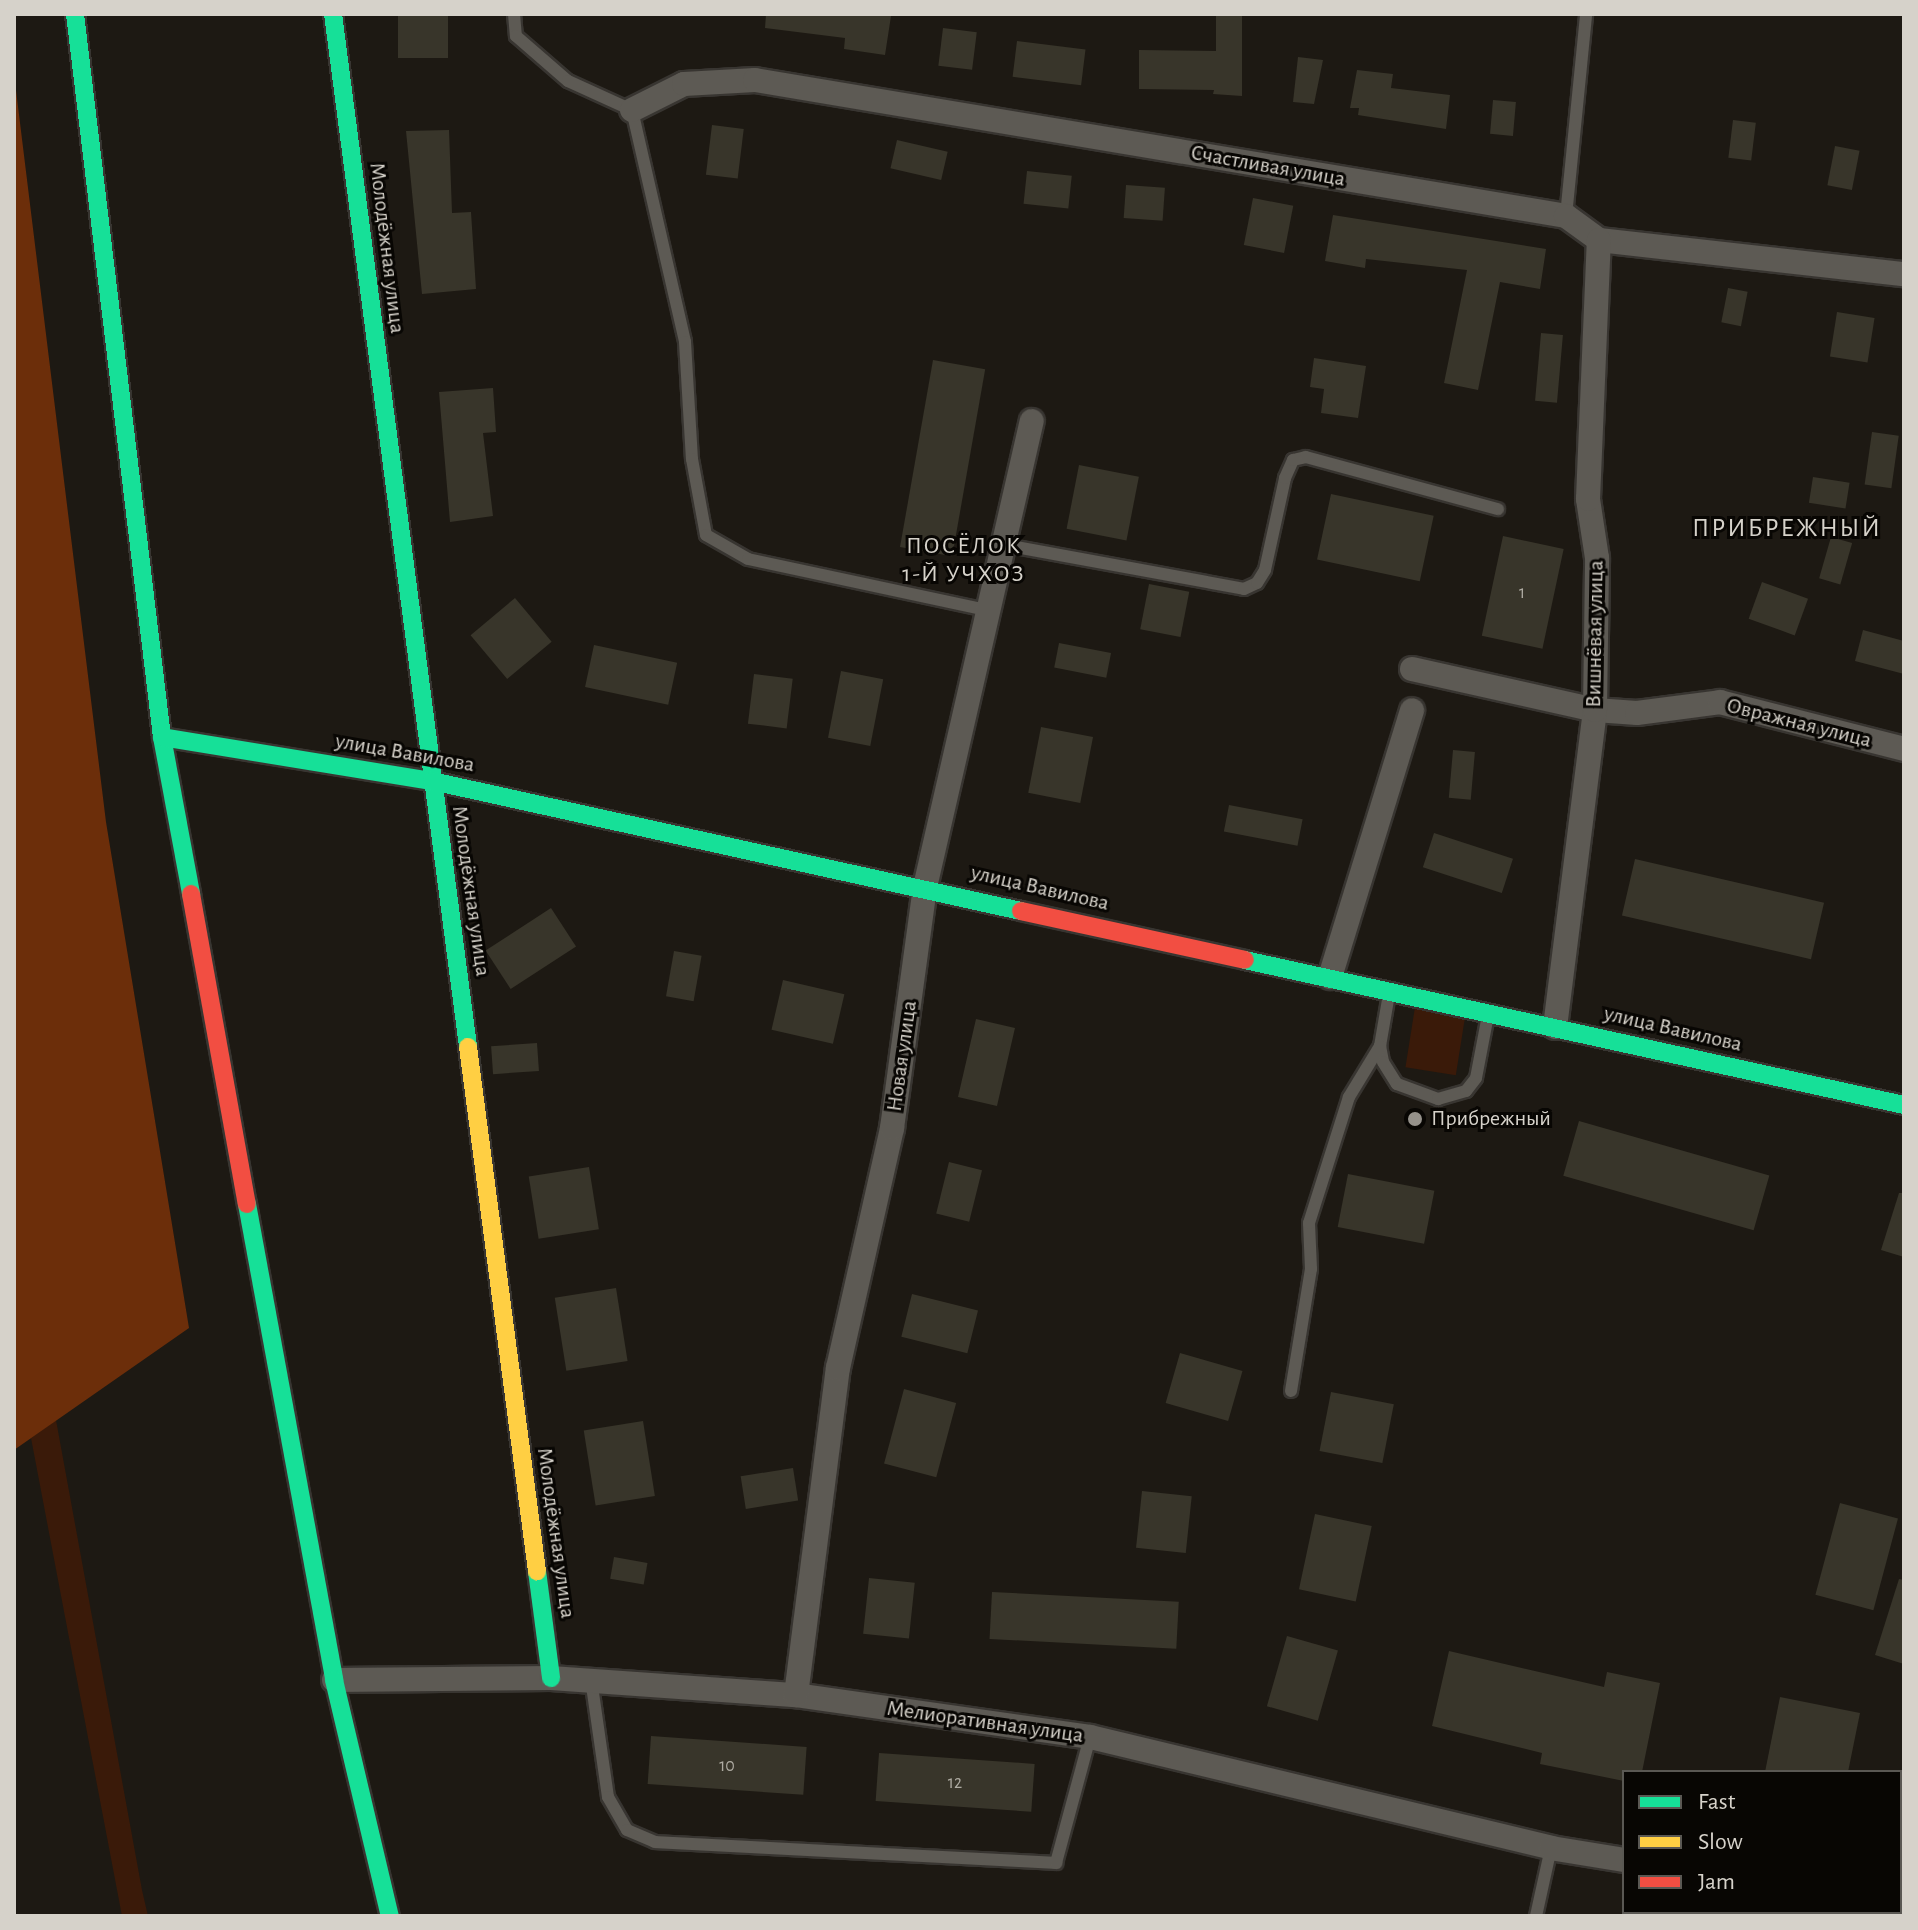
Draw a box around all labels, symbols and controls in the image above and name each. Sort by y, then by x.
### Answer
street label: Счастливая улица [1189,139,1347,193]
street label: Молодёжная улица [363,161,411,335]
district label: ПРИБРЕЖНЫЙ [1692,513,1882,545]
district label: ПОСЁЛОК 1-Й УЧХОЗ [902,533,1026,589]
street label: Вишнёвая улица [1581,560,1609,708]
house number: 1 [1519,582,1525,604]
street label: Овражная улица [1724,692,1874,754]
street label: улица Вавилова [333,728,477,778]
street label: Молодёжная улица [446,804,496,978]
street label: улица Вавилова [968,859,1112,917]
street label: Новая улица [881,999,923,1113]
street label: улица Вавилова [1601,1000,1745,1058]
place label: Прибрежный [1431,1106,1551,1132]
marker: Прибрежный [1406,1110,1424,1128]
street label: Молодёжная улица [531,1446,581,1620]
street label: Мелиоративная улица [885,1695,1085,1749]
house number: 10 [719,1755,735,1777]
legend [1622,1770,1902,1914]
house number: 12 [948,1772,962,1794]
text: Fast [1698,1790,1735,1814]
text: Slow [1698,1830,1743,1854]
text: Jam [1698,1870,1735,1894]

